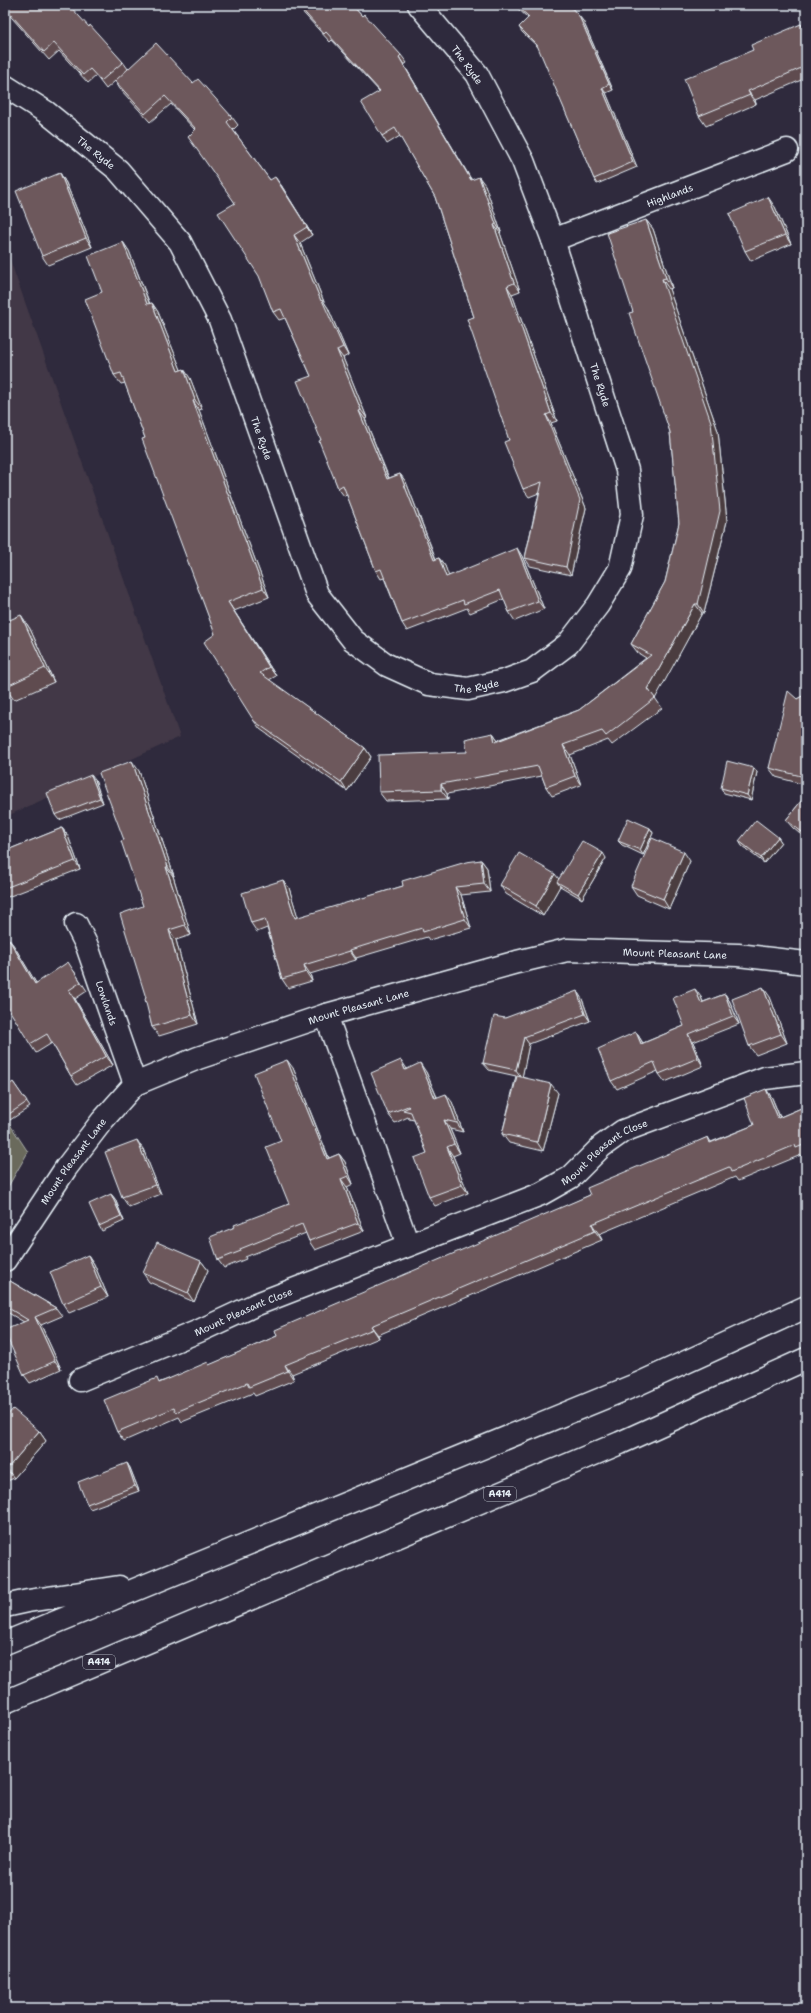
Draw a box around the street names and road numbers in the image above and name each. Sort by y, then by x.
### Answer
street label: The Ryde [448,43,486,87]
street label: The Ryde [74,133,118,172]
street label: Highlands [645,180,695,210]
street label: The Ryde [587,361,613,409]
street label: The Ryde [248,415,276,462]
street label: The Ryde [453,676,500,696]
street label: Mount Pleasant Lane [623,945,727,961]
street label: Lowlands [93,979,121,1027]
street label: Mount Pleasant Lane [307,986,411,1027]
street label: Mount Pleasant Lane [37,1115,109,1207]
street label: Mount Pleasant Close [558,1116,650,1188]
street label: Mount Pleasant Close [192,1284,294,1339]
road number: A414 [484,1487,516,1501]
road number: A414 [83,1655,115,1669]

